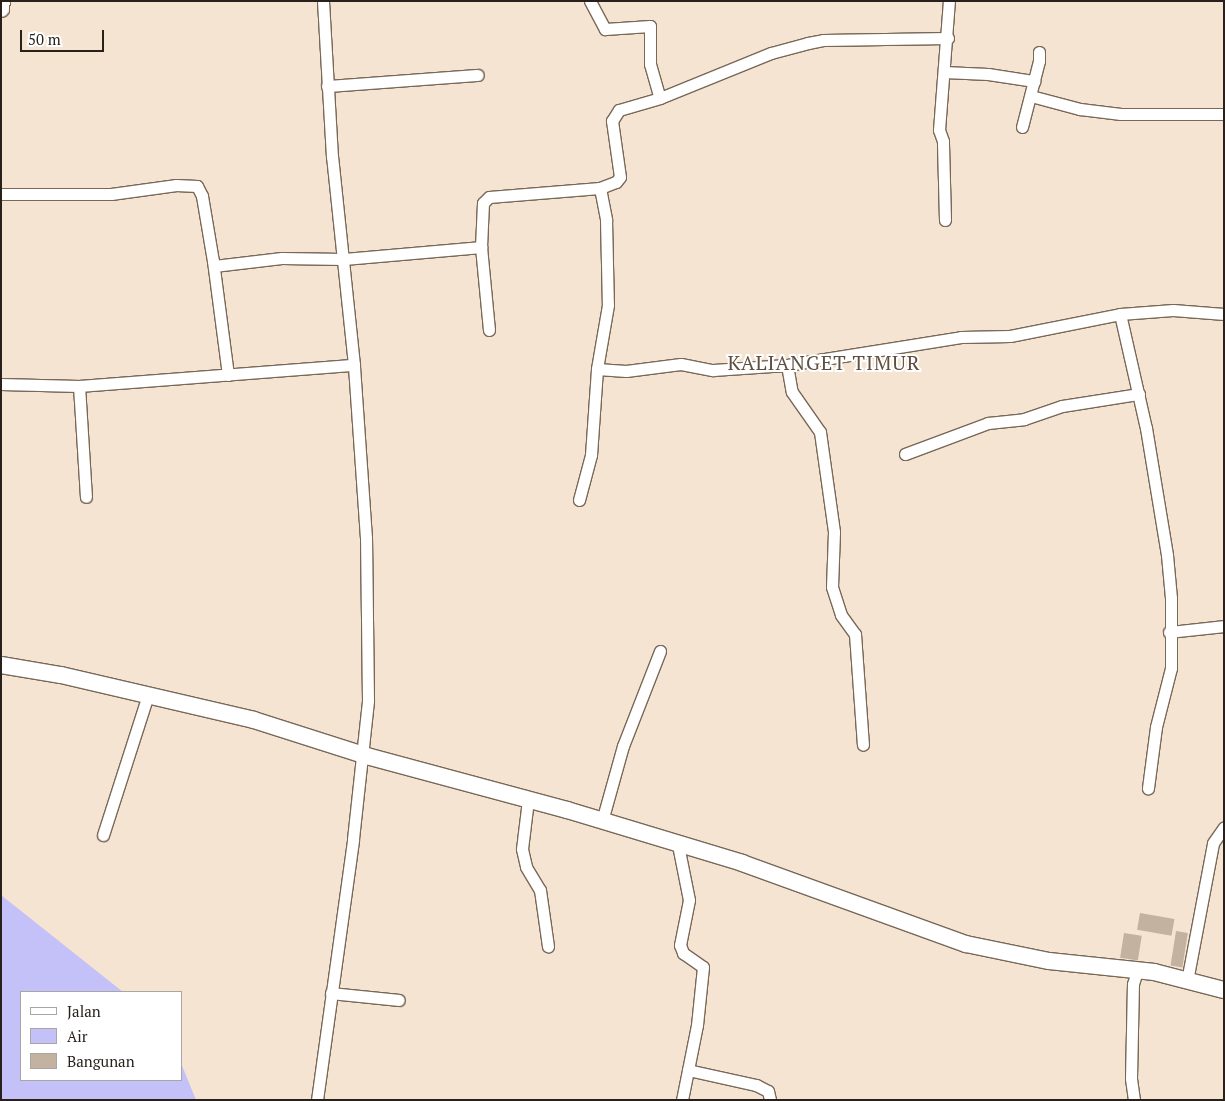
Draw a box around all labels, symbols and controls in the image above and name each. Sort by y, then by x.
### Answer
scale bar [22,20,106,52]
text: 50 m [28,29,61,49]
district label: KALIANGET TIMUR [726,350,922,374]
legend [20,991,182,1081]
text: Jalan [67,1001,101,1021]
text: Air [67,1026,88,1046]
text: Bangunan [67,1051,135,1071]

